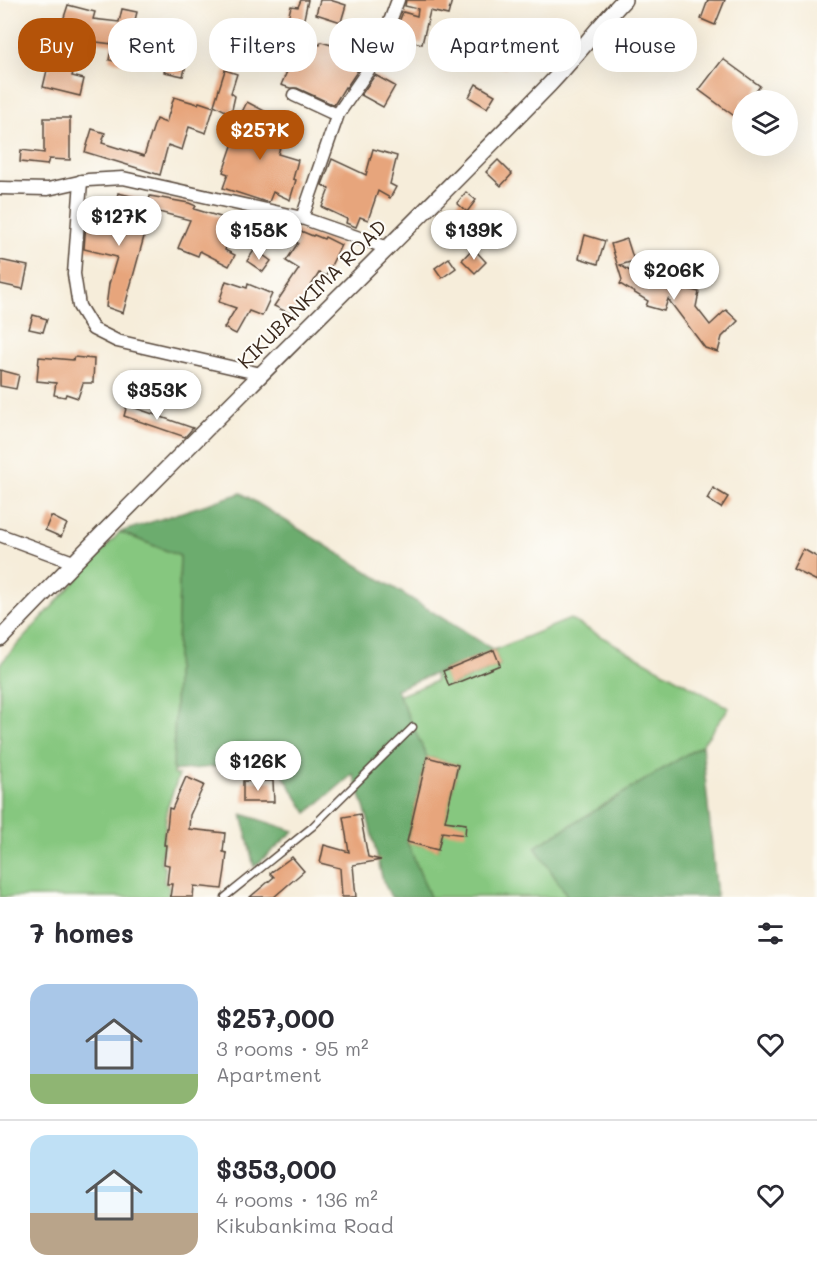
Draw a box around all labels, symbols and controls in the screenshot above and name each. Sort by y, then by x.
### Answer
chip: Buy [18,18,96,72]
chip: Rent [108,18,197,72]
chip: Filters [209,18,317,72]
chip: New [329,18,416,72]
chip: Apartment [428,18,581,72]
chip: House [593,18,697,72]
map controls [732,90,798,156]
button: layers [732,90,798,156]
pin: $257K [218,110,302,161]
text: $257K [230,116,290,142]
pin: $127K [77,196,161,247]
text: $127K [91,202,147,228]
pin: $158K [217,210,301,261]
pin: $139K [432,210,516,261]
street label: KIKUBANKIMA ROAD [231,213,391,373]
text: $158K [230,216,288,242]
text: $139K [445,216,503,242]
pin: $206K [632,250,716,301]
text: $206K [643,256,705,282]
pin: $353K [115,370,199,421]
text: $353K [126,376,188,402]
pin: $126K [216,741,300,792]
text: $126K [229,747,287,773]
text: 7 homes [30,916,134,950]
icon: filters [754,917,787,950]
text: $257,000 [216,1001,334,1035]
icon: home [78,1008,150,1080]
icon: heart [754,1028,787,1061]
text: 3 rooms · 95 m² [216,1035,368,1061]
text: Apartment [216,1061,322,1087]
text: $353,000 [216,1152,337,1186]
icon: home [78,1159,150,1231]
icon: heart [754,1179,787,1212]
text: 4 rooms · 136 m² [216,1186,378,1212]
text: Kikubankima Road [216,1212,393,1238]

